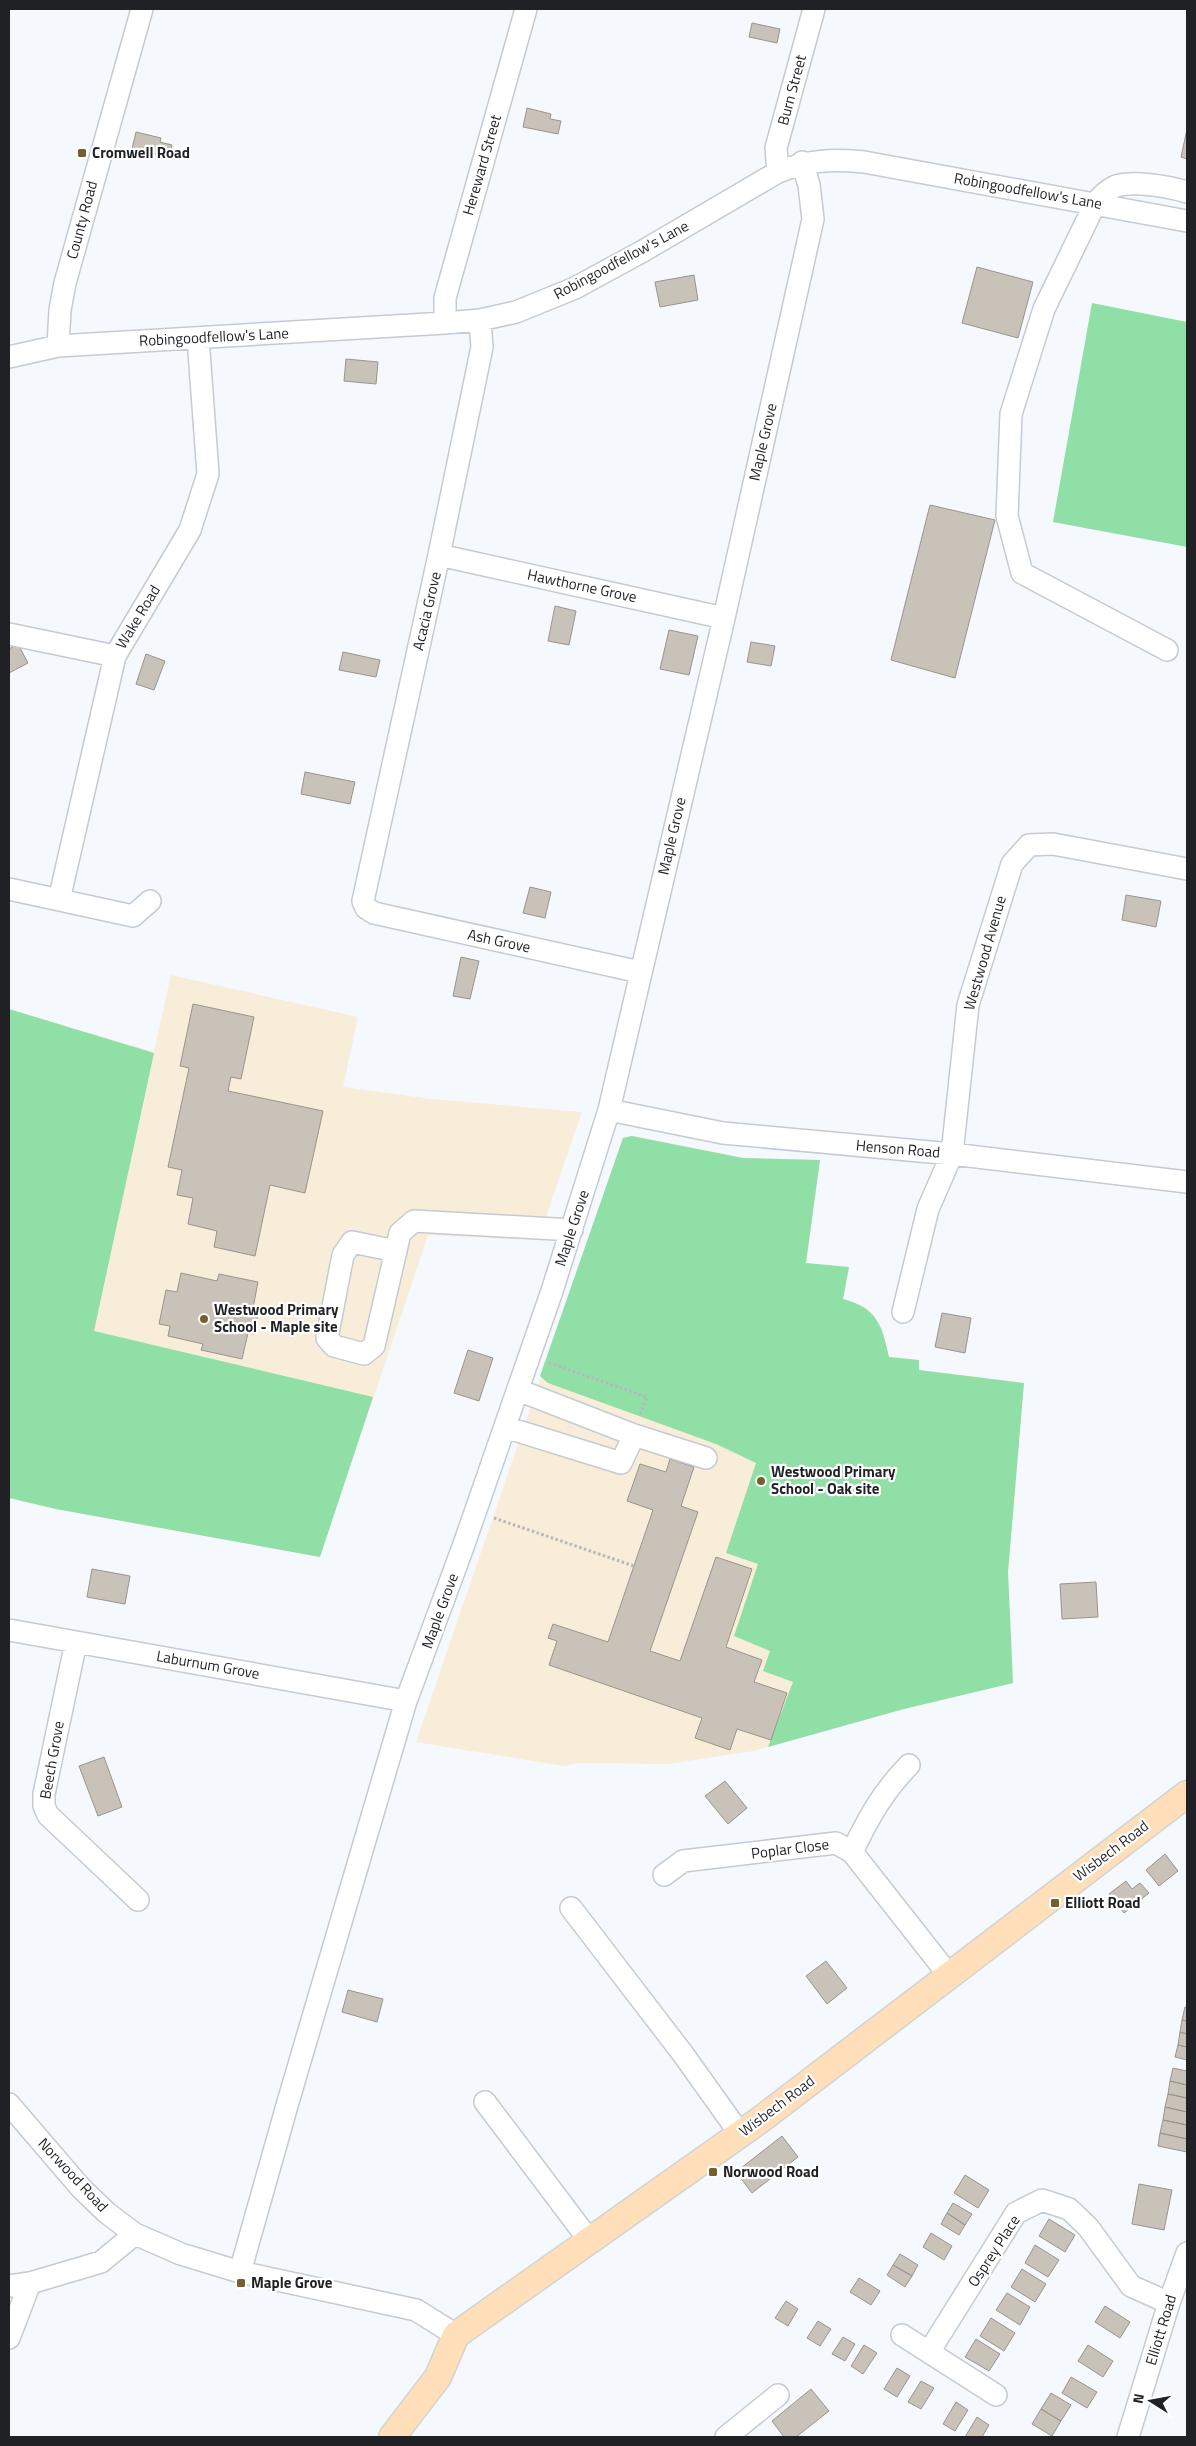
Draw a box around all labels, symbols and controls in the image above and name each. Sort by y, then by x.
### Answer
street label: Burn Street [771,51,812,128]
street label: Hereward Street [456,111,507,218]
place label: Cromwell Road [92,141,190,164]
marker: Cromwell Road [76,147,88,159]
street label: Robingoodfellow's Lane [952,166,1104,215]
street label: County Road [60,178,103,262]
street label: Robingoodfellow's Lane [549,214,692,305]
street label: Robingoodfellow's Lane [138,321,289,352]
street label: Maple Grove [742,401,783,483]
street label: Hawthorne Grove [525,563,639,608]
street label: Acacia Grove [406,569,447,653]
street label: Wake Road [109,580,166,653]
street label: Maple Grove [651,795,692,877]
street label: Westwood Avenue [957,893,1012,1013]
street label: Ash Grove [465,923,533,958]
street label: Henson Road [855,1133,941,1164]
street label: Maple Grove [548,1187,595,1269]
place label: Westwood Primary School - Maple site [214,1298,339,1338]
marker: Westwood Primary School - Maple site [198,1313,210,1325]
place label: Westwood Primary School - Oak site [771,1460,896,1500]
marker: Westwood Primary School - Oak site [755,1475,767,1487]
street label: Maple Grove [415,1570,464,1652]
street label: Laburnum Grove [155,1644,261,1685]
street label: Beech Grove [33,1719,70,1801]
street label: Wisbech Road [1068,1815,1153,1887]
street label: Poplar Close [750,1832,830,1865]
place label: Elliott Road [1065,1891,1141,1914]
marker: Elliott Road [1049,1897,1061,1909]
street label: Wisbech Road [734,2070,819,2142]
street label: Norwood Road [33,2132,114,2217]
place label: Norwood Road [723,2160,819,2183]
marker: Norwood Road [707,2166,719,2178]
street label: Osprey Place [962,2210,1025,2291]
place label: Maple Grove [251,2271,333,2294]
marker: Maple Grove [235,2277,247,2289]
street label: Elliott Road [1139,2292,1182,2368]
north arrow [1126,2376,1176,2426]
text: N [1127,2392,1149,2405]

